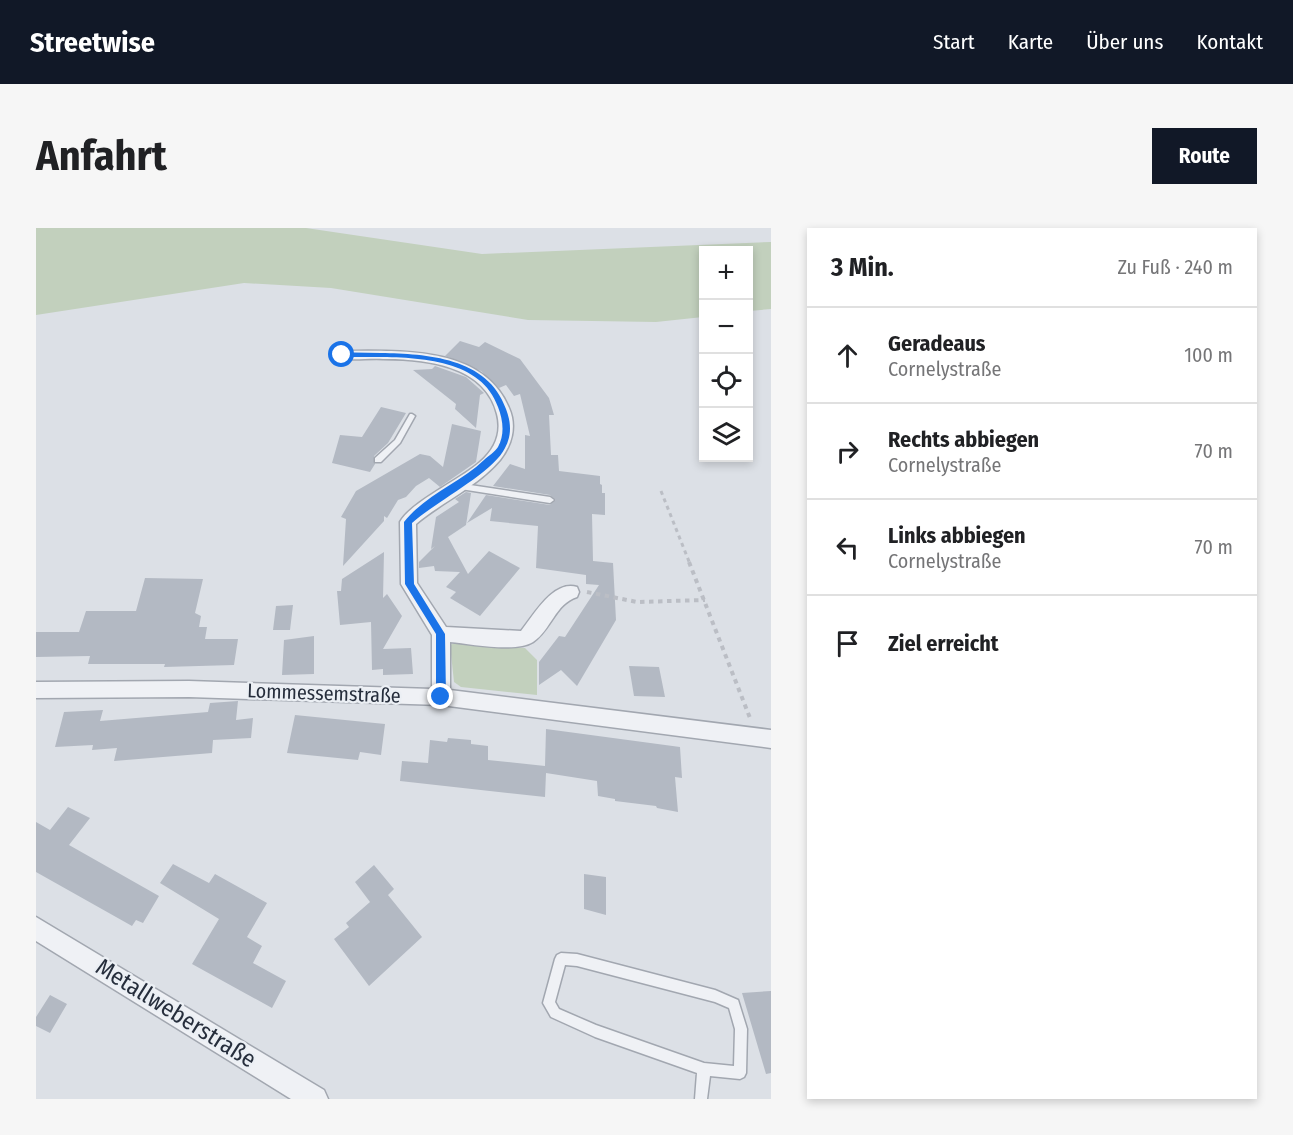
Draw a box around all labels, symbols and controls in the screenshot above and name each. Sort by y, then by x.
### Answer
text: Streetwise [30,26,155,59]
text: Start [933,29,975,55]
text: Karte [1008,29,1053,55]
text: Über uns [1086,29,1163,55]
text: Kontakt [1196,29,1263,55]
button: Route [1152,128,1257,184]
text: Anfahrt [36,131,167,181]
map controls [699,246,753,462]
button: + [699,246,753,300]
text: 3 Min. [831,252,894,283]
text: Zu Fuß · 240 m [1117,255,1233,279]
button: − [699,300,753,354]
text: Geradeaus [888,330,985,357]
icon: ahead [831,339,864,372]
route start [328,341,354,367]
text: 100 m [1184,343,1233,367]
button: locate [699,354,753,408]
text: Cornelystraße [888,357,1001,381]
button: layers [699,408,753,462]
text: Rechts abbiegen [888,426,1039,453]
icon: right [831,435,864,468]
text: 70 m [1195,439,1233,463]
text: Cornelystraße [888,453,1001,477]
text: Links abbiegen [888,522,1026,549]
icon: left [831,531,864,564]
text: 70 m [1195,535,1233,559]
text: Cornelystraße [888,549,1001,573]
icon: arrive [831,627,864,660]
text: Ziel erreicht [888,630,999,657]
street label: Lommessemstraße [247,678,401,708]
route end [427,683,453,709]
street label: Metallweberstraße [91,953,261,1073]

